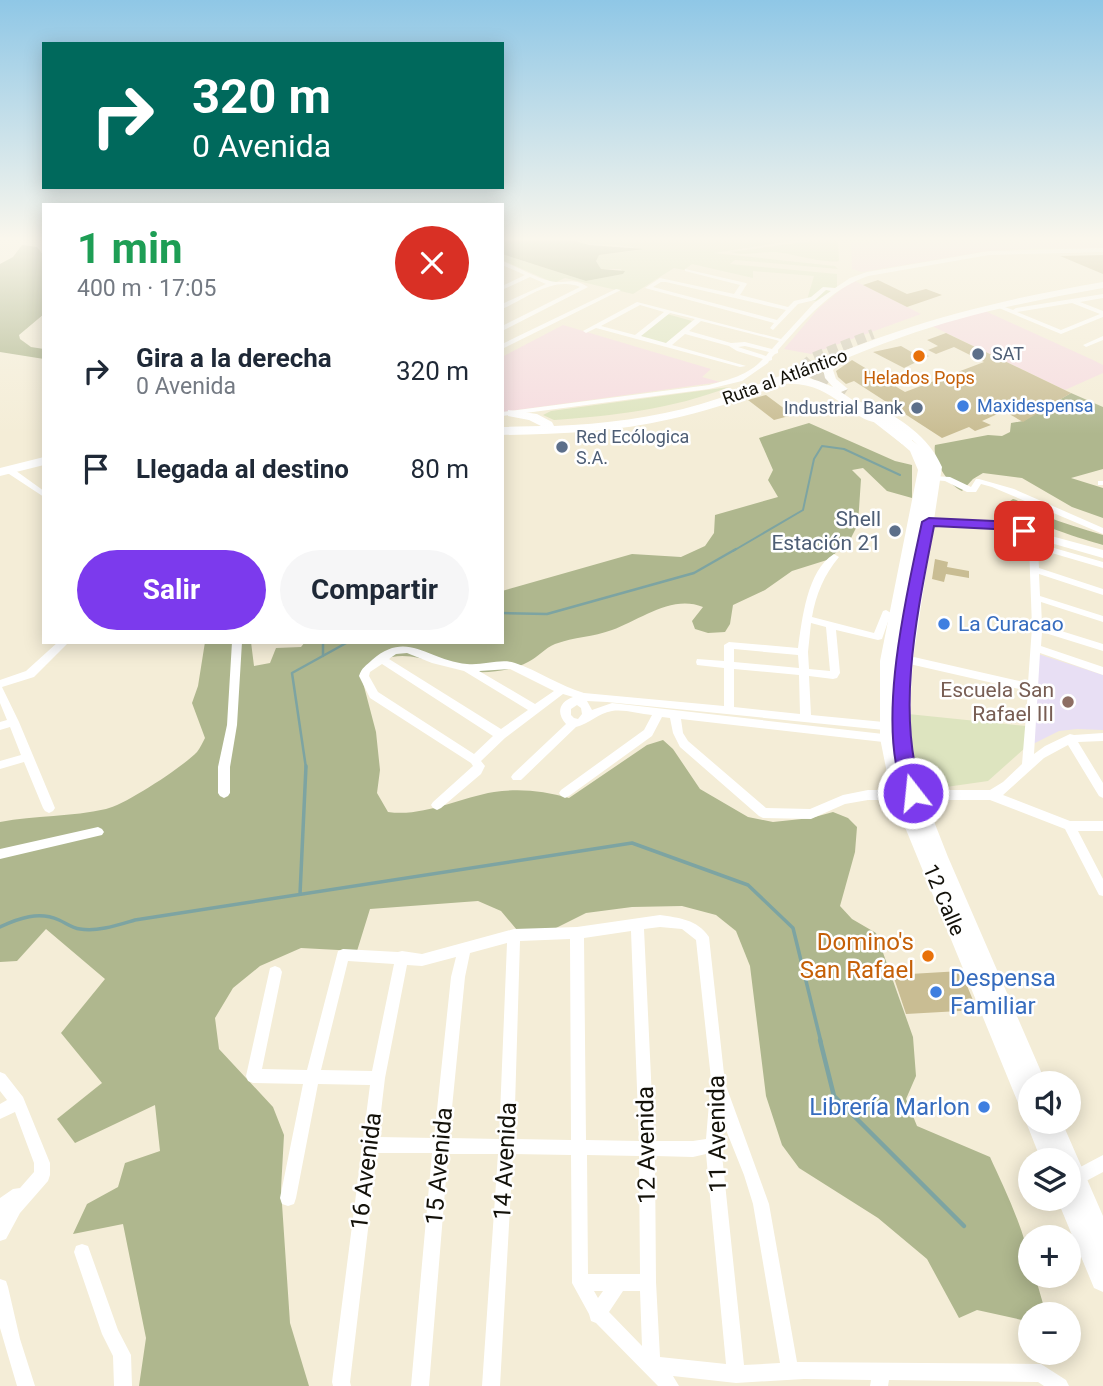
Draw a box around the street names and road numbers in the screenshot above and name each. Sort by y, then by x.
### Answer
street label: Ruta al Atlántico [720,344,850,409]
street label: 12 Calle [918,861,970,939]
street label: 11 Avenida [702,1075,732,1193]
street label: 12 Avenida [631,1086,661,1204]
street label: 14 Avenida [488,1101,522,1221]
street label: 15 Avenida [420,1106,458,1226]
street label: 16 Avenida [345,1111,387,1231]

